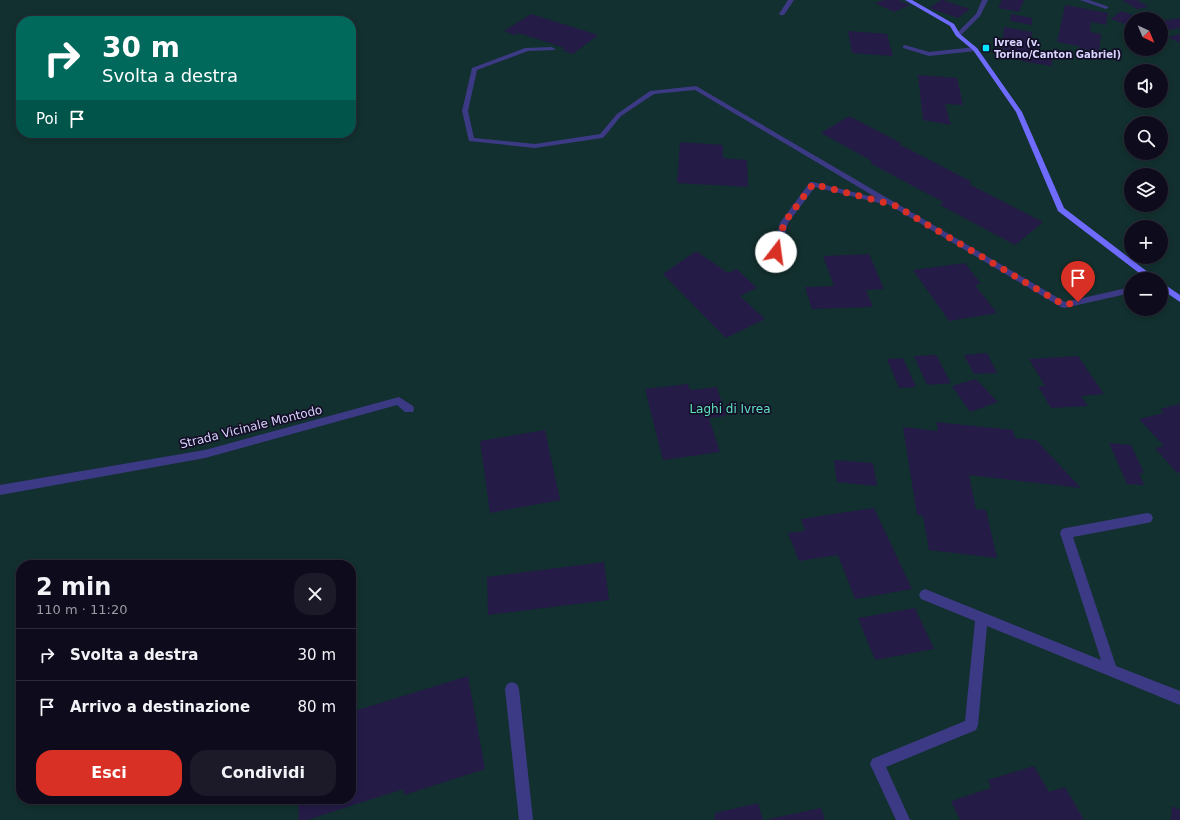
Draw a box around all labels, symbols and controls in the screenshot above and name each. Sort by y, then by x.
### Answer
north arrow [1124,12,1168,56]
map controls [1124,12,1168,316]
text: 30 m [102,31,180,64]
icon: right [36,32,88,84]
place label: Ivrea (v. Torino/Canton Gabriel) [994,37,1121,60]
marker: Ivrea (v. Torino/Canton Gabriel) [981,43,991,53]
button: sound [1124,64,1168,108]
text: Svolta a destra [102,65,238,86]
icon: arrive [66,108,88,130]
text: Poi [36,110,58,128]
button: search [1124,116,1168,160]
button: layers [1124,168,1168,212]
button: + [1124,220,1168,264]
position arrow [755,231,797,273]
pin [1061,261,1095,302]
icon: arrive [1067,267,1089,289]
button: − [1124,272,1168,316]
street label: Strada Vicinale Montodo [178,402,324,452]
park label: Laghi di Ivrea [689,402,771,416]
text: 2 min [36,573,111,601]
button: close [294,573,336,615]
text: 110 m · 11:20 [36,602,127,617]
icon: right [36,644,58,666]
text: Svolta a destra [70,646,198,664]
text: 30 m [298,646,336,664]
icon: arrive [36,696,58,718]
text: Arrivo a destinazione [70,698,250,716]
text: 80 m [298,698,336,716]
button: Esci [36,750,182,796]
button: Condividi [190,750,336,796]

